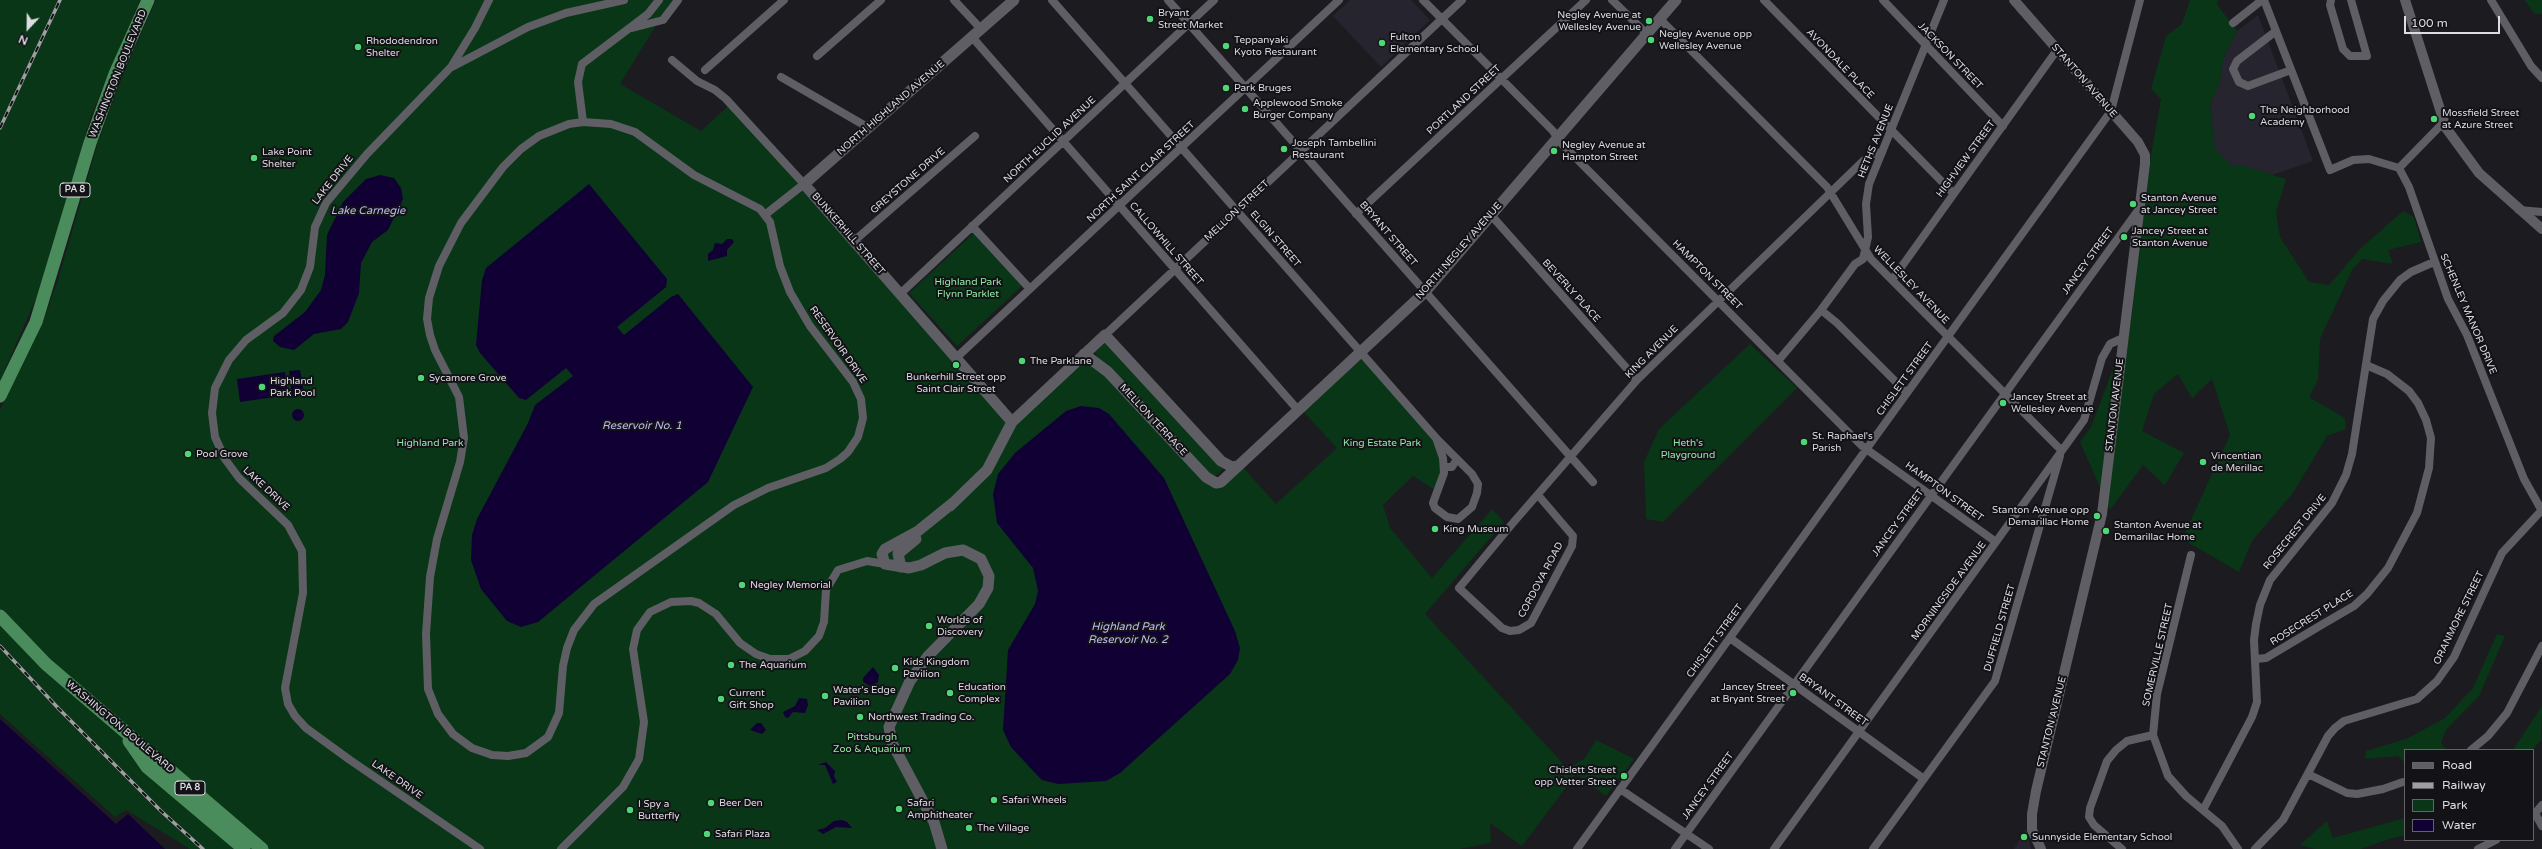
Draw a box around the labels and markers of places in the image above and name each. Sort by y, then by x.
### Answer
place label: Bryant Street Market [1158,7,1223,30]
place label: Negley Avenue at Wellesley Avenue [1557,9,1641,32]
marker: Bryant Street Market [1145,14,1155,24]
marker: Negley Avenue at Wellesley Avenue [1644,16,1654,26]
place label: Negley Avenue opp Wellesley Avenue [1659,28,1752,52]
place label: Fulton Elementary School [1390,31,1479,54]
place label: Teppanyaki Kyoto Restaurant [1234,34,1317,58]
place label: Rhododendron Shelter [366,35,438,58]
marker: Negley Avenue opp Wellesley Avenue [1646,35,1656,45]
marker: Fulton Elementary School [1377,38,1387,48]
marker: Teppanyaki Kyoto Restaurant [1221,41,1231,51]
marker: Rhododendron Shelter [353,42,363,52]
place label: Park Bruges [1234,82,1292,94]
marker: Park Bruges [1221,83,1231,93]
place label: Applewood Smoke Burger Company [1253,97,1342,120]
marker: Applewood Smoke Burger Company [1240,104,1250,114]
place label: The Neighborhood Academy [2260,104,2350,128]
place label: Mossfield Street at Azure Street [2442,107,2519,130]
marker: The Neighborhood Academy [2247,111,2257,121]
marker: Mossfield Street at Azure Street [2429,114,2439,124]
place label: Joseph Tambellini Restaurant [1292,137,1376,160]
place label: Negley Avenue at Hampton Street [1562,139,1646,162]
marker: Joseph Tambellini Restaurant [1279,144,1289,154]
place label: Lake Point Shelter [262,146,312,170]
marker: Negley Avenue at Hampton Street [1549,146,1559,156]
marker: Lake Point Shelter [249,153,259,163]
place label: Stanton Avenue at Jancey Street [2141,192,2217,216]
marker: Stanton Avenue at Jancey Street [2128,199,2138,209]
place label: Jancey Street at Stanton Avenue [2132,225,2208,248]
marker: Jancey Street at Stanton Avenue [2119,232,2129,242]
place label: The Parklane [1030,355,1092,367]
marker: The Parklane [1017,356,1027,366]
marker: Bunkerhill Street opp Saint Clair Street [951,360,961,370]
place label: Bunkerhill Street opp Saint Clair Street [906,371,1006,394]
place label: Sycamore Grove [429,372,506,384]
marker: Sycamore Grove [416,373,426,383]
place label: Highland Park Pool [270,375,315,398]
marker: Highland Park Pool [257,382,267,392]
place label: Jancey Street at Wellesley Avenue [2011,391,2094,414]
marker: Jancey Street at Wellesley Avenue [1998,398,2008,408]
place label: St. Raphael's Parish [1812,430,1873,454]
marker: St. Raphael's Parish [1799,437,1809,447]
place label: Pool Grove [196,448,248,460]
marker: Pool Grove [183,449,193,459]
place label: Vincentian de Merillac [2211,450,2263,474]
marker: Vincentian de Merillac [2198,457,2208,467]
place label: Stanton Avenue opp Demarillac Home [1992,504,2089,528]
marker: Stanton Avenue opp Demarillac Home [2092,511,2102,521]
place label: Stanton Avenue at Demarillac Home [2114,519,2202,542]
place label: King Museum [1443,523,1509,535]
marker: King Museum [1430,524,1440,534]
marker: Stanton Avenue at Demarillac Home [2101,526,2111,536]
place label: Negley Memorial [750,579,831,591]
marker: Negley Memorial [737,580,747,590]
place label: Worlds of Discovery [937,614,983,638]
marker: Worlds of Discovery [924,621,934,631]
place label: Kids Kingdom Pavilion [903,656,969,680]
place label: The Aquarium [739,659,806,671]
marker: The Aquarium [726,660,736,670]
marker: Kids Kingdom Pavilion [890,663,900,673]
place label: Education Complex [958,681,1006,704]
place label: Jancey Street at Bryant Street [1710,681,1785,704]
place label: Water's Edge Pavilion [833,684,896,708]
place label: Current Gift Shop [729,687,774,710]
marker: Education Complex [945,688,955,698]
marker: Jancey Street at Bryant Street [1788,688,1798,698]
marker: Water's Edge Pavilion [820,691,830,701]
marker: Current Gift Shop [716,694,726,704]
place label: Northwest Trading Co. [868,711,974,723]
marker: Northwest Trading Co. [855,712,865,722]
place label: Chislett Street opp Vetter Street [1534,764,1616,788]
marker: Chislett Street opp Vetter Street [1619,771,1629,781]
place label: Safari Wheels [1002,794,1067,806]
marker: Safari Wheels [989,795,999,805]
place label: Beer Den [719,797,763,809]
place label: Safari Amphitheater [907,797,973,820]
place label: I Spy a Butterfly [638,798,680,822]
marker: Beer Den [706,798,716,808]
marker: Safari Amphitheater [894,804,904,814]
marker: I Spy a Butterfly [625,805,635,815]
place label: The Village [977,822,1029,834]
marker: The Village [964,823,974,833]
place label: Safari Plaza [715,828,770,840]
marker: Safari Plaza [702,829,712,839]
place label: Sunnyside Elementary School [2032,831,2172,843]
marker: Sunnyside Elementary School [2019,832,2029,842]

